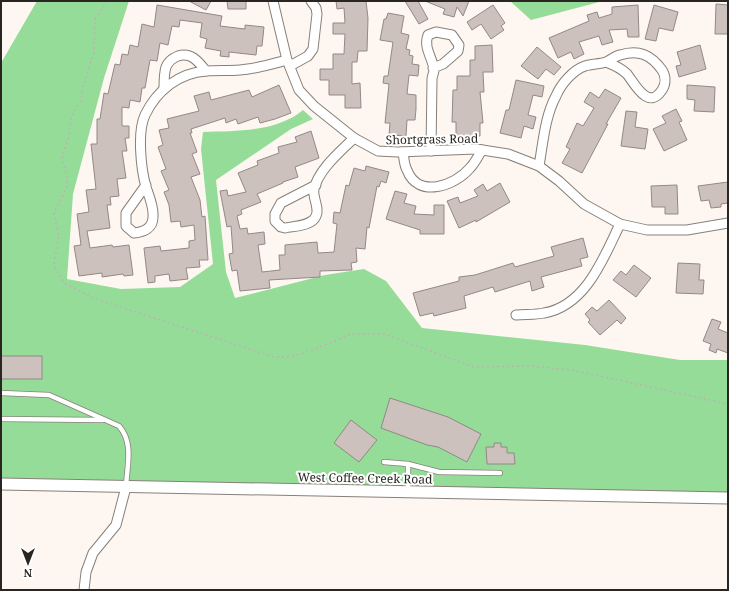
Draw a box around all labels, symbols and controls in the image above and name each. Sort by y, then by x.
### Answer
street label: Shortgrass Road [386,130,479,148]
street label: West Coffee Creek Road [298,468,433,488]
north arrow [8,543,48,583]
text: N [23,566,32,581]

